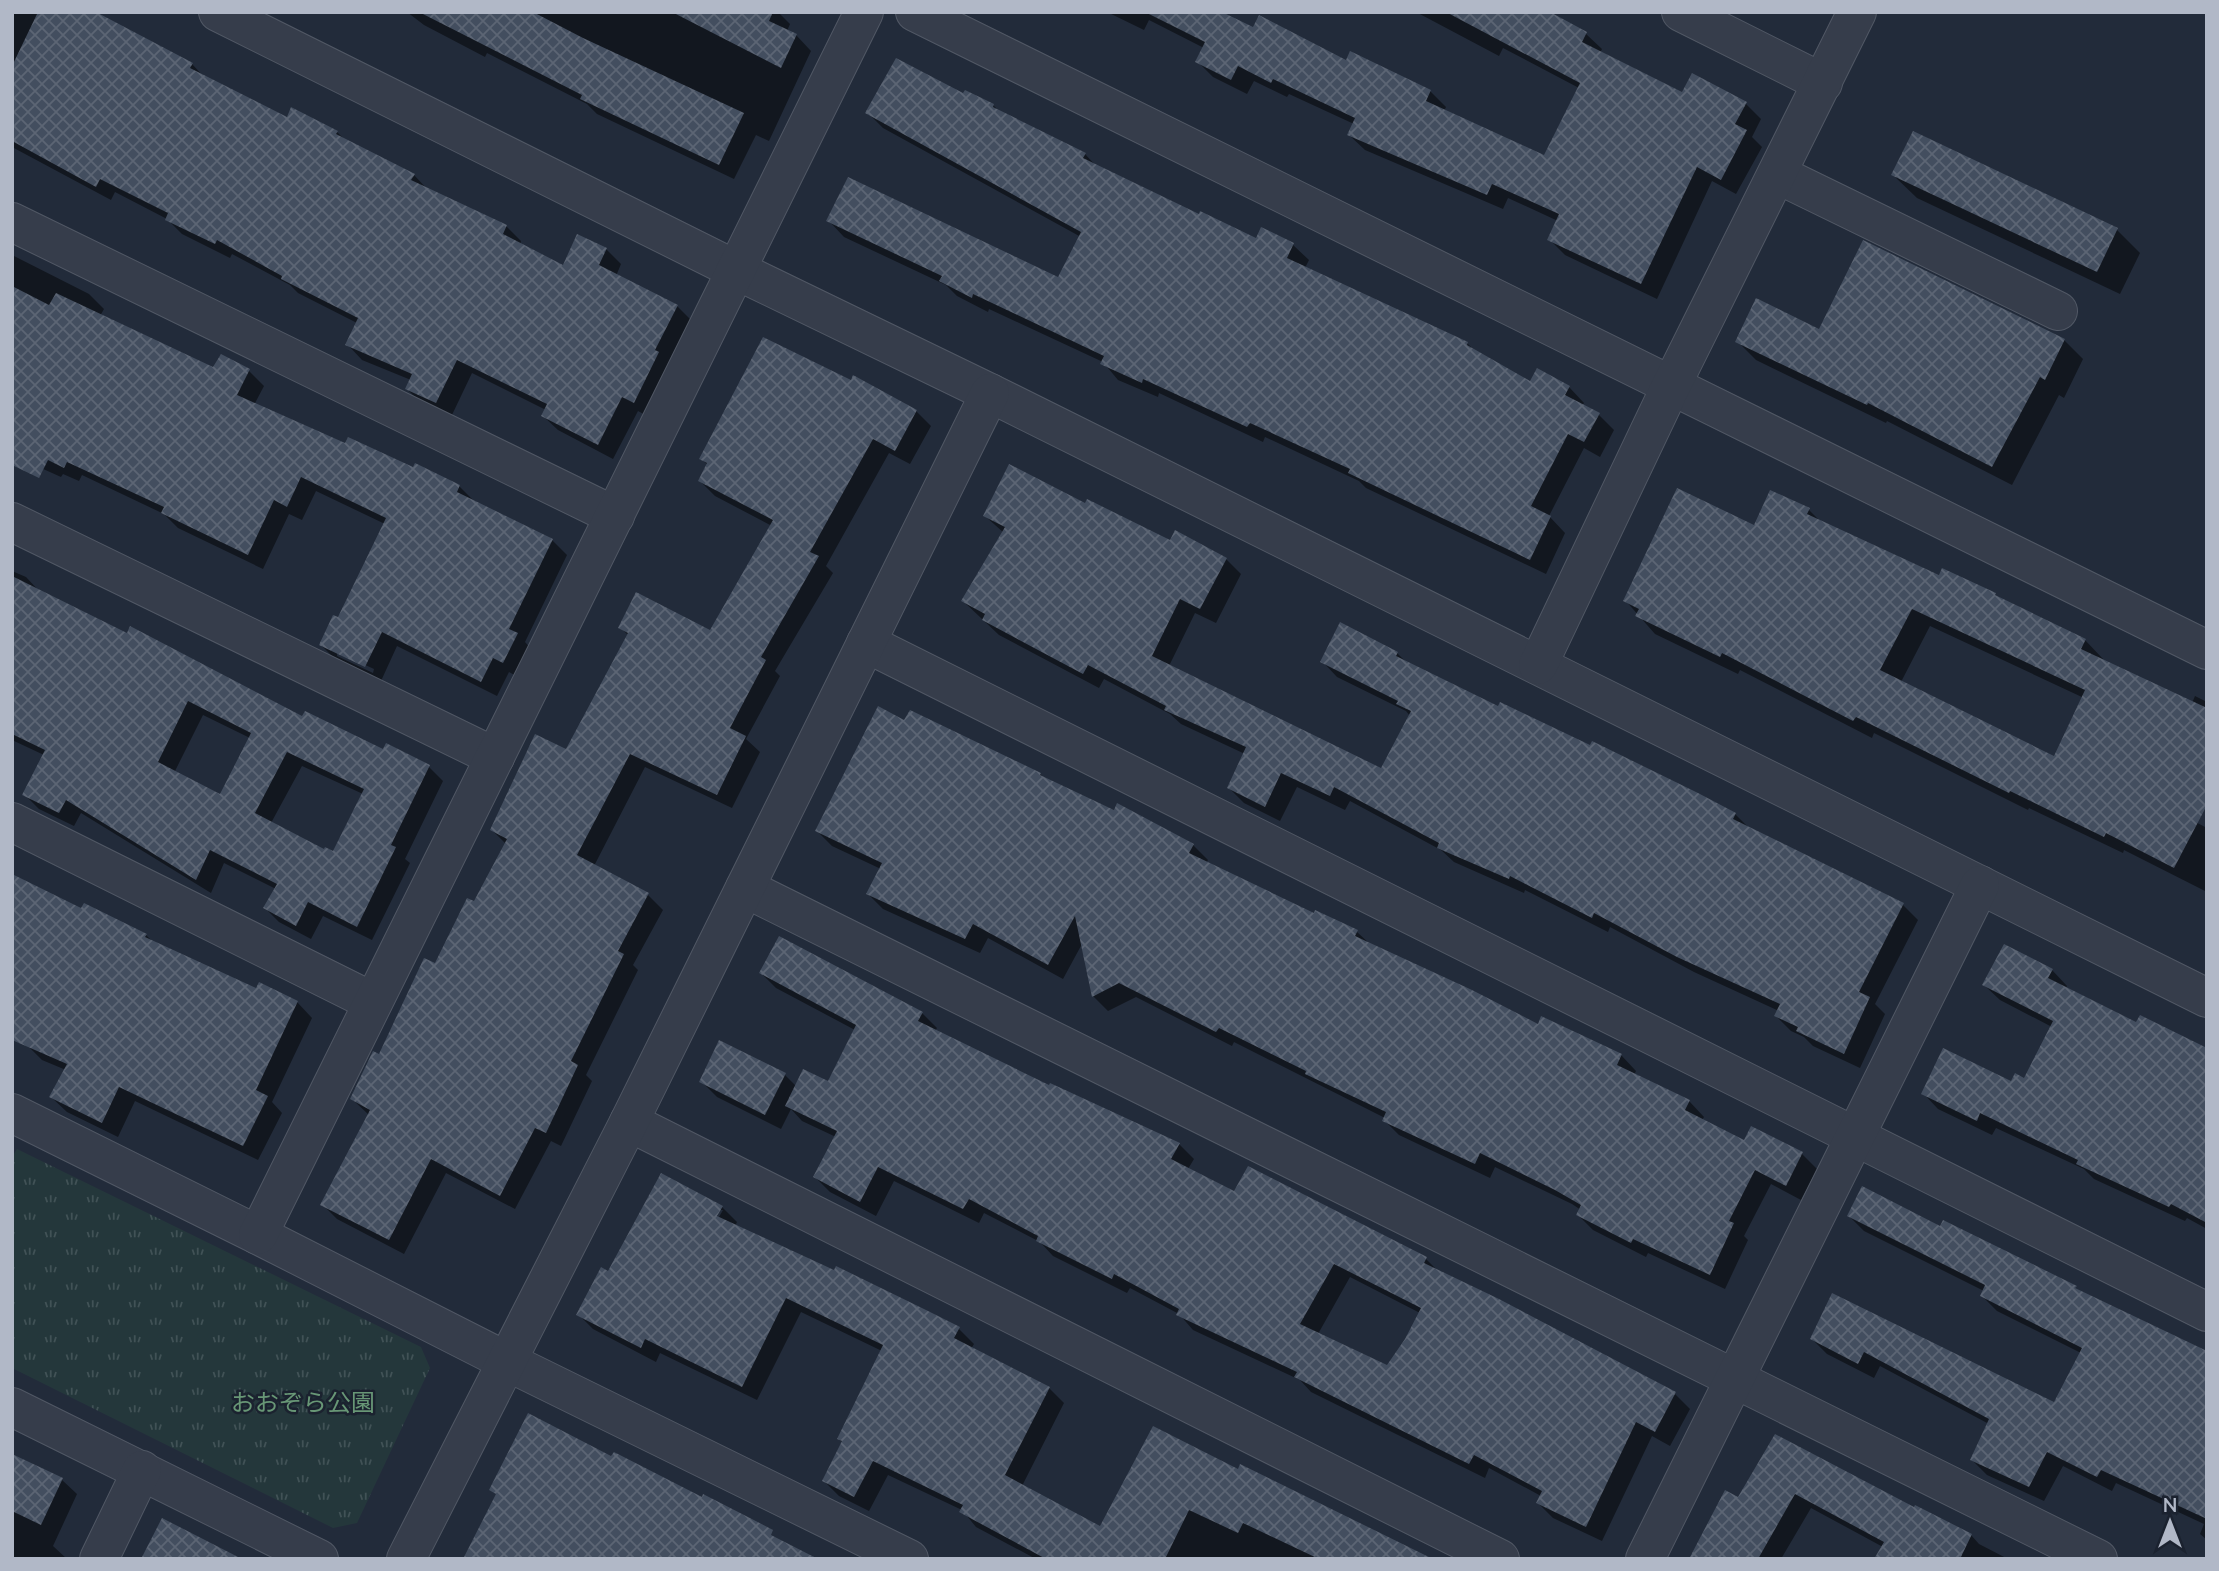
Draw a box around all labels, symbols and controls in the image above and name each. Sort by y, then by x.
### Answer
park label: おおぞら公園 [231,1387,375,1416]
north arrow [2135,1487,2205,1557]
text: N [2163,1493,2177,1516]

